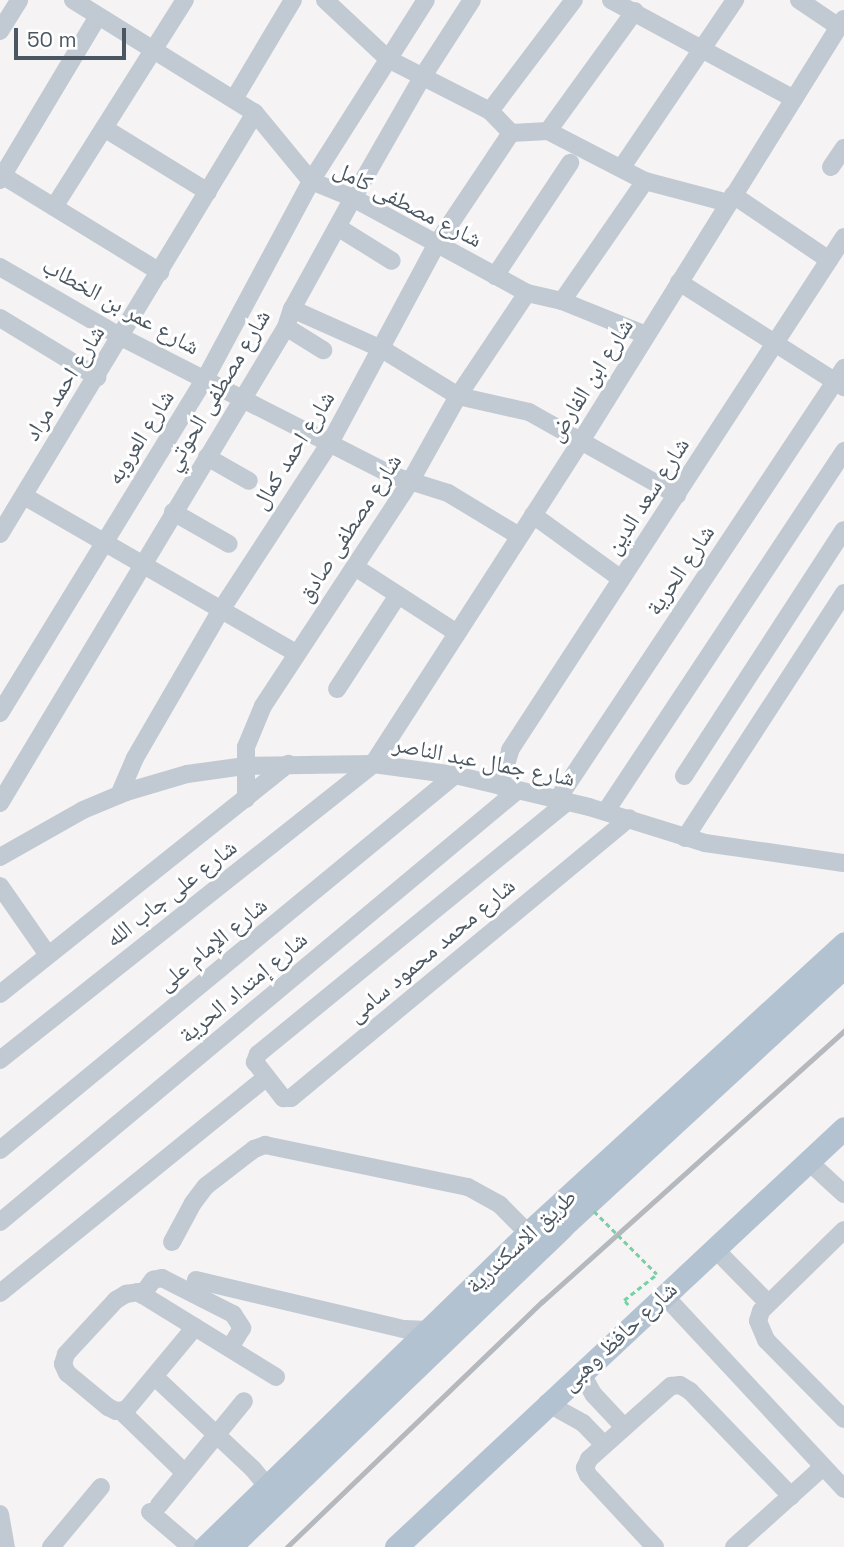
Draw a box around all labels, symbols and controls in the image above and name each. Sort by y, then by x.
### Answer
scale bar [18,14,130,58]
text: 50 m [27,26,77,53]
street label: شارع مصطفى كامل [329,155,487,253]
street label: شارع عمر بن الخطاب [38,251,204,361]
street label: شارع مصطفى الحوتي [158,304,276,476]
street label: شارع ابن الفارض [541,313,639,447]
street label: شارع احمد مراد [18,320,110,446]
street label: شارع العروبه [100,385,180,489]
street label: شارع احمد كمال [246,386,340,514]
street label: شارع سعد الدين [599,432,695,560]
street label: شارع مصطفى صادق [291,449,407,607]
street label: شارع الحرية [640,520,720,620]
street label: شارع جمال عبد الناصر [391,730,577,792]
street label: شارع على جاب الله [100,833,242,953]
street label: شارع محمد محمود سامى [342,872,520,1028]
street label: شارع الإمام على [151,891,273,997]
street label: شارع إمتداد الحرية [173,925,313,1049]
street label: طريق الاسكندرية [460,1183,582,1299]
street label: شارع حافظ وهبى [555,1275,683,1397]

